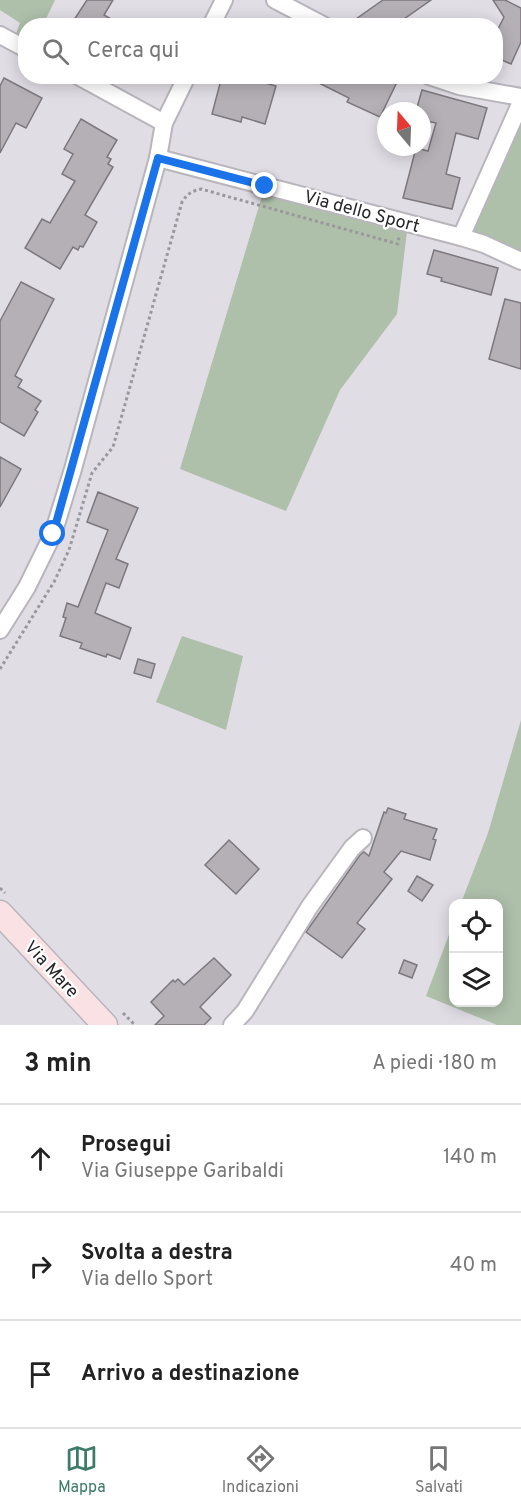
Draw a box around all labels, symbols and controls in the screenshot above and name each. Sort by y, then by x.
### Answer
search box [18,18,503,84]
icon: search [39,35,72,68]
text: Cerca qui [87,38,179,65]
north arrow [377,102,431,156]
route end [251,172,277,198]
street label: Via dello Sport [301,186,422,239]
route start [39,520,65,546]
map controls [449,899,503,1007]
button: locate [449,899,503,953]
street label: Via Mare [19,937,83,1003]
button: layers [449,953,503,1007]
text: 3 min [24,1048,92,1081]
text: A piedi · 180 m [372,1051,497,1077]
text: Prosegui [81,1132,171,1159]
icon: ahead [24,1142,57,1175]
text: 140 m [443,1145,497,1171]
text: Via Giuseppe Garibaldi [81,1159,284,1185]
text: Svolta a destra [81,1240,233,1267]
icon: right [24,1250,57,1283]
text: 40 m [450,1253,497,1279]
text: Via dello Sport [81,1267,213,1293]
icon: arrive [24,1358,57,1391]
text: Arrivo a destinazione [81,1361,299,1388]
tab: Mappa [58,1442,106,1498]
tab: Indicazioni [222,1442,299,1498]
tab: Salvati [415,1442,463,1498]

